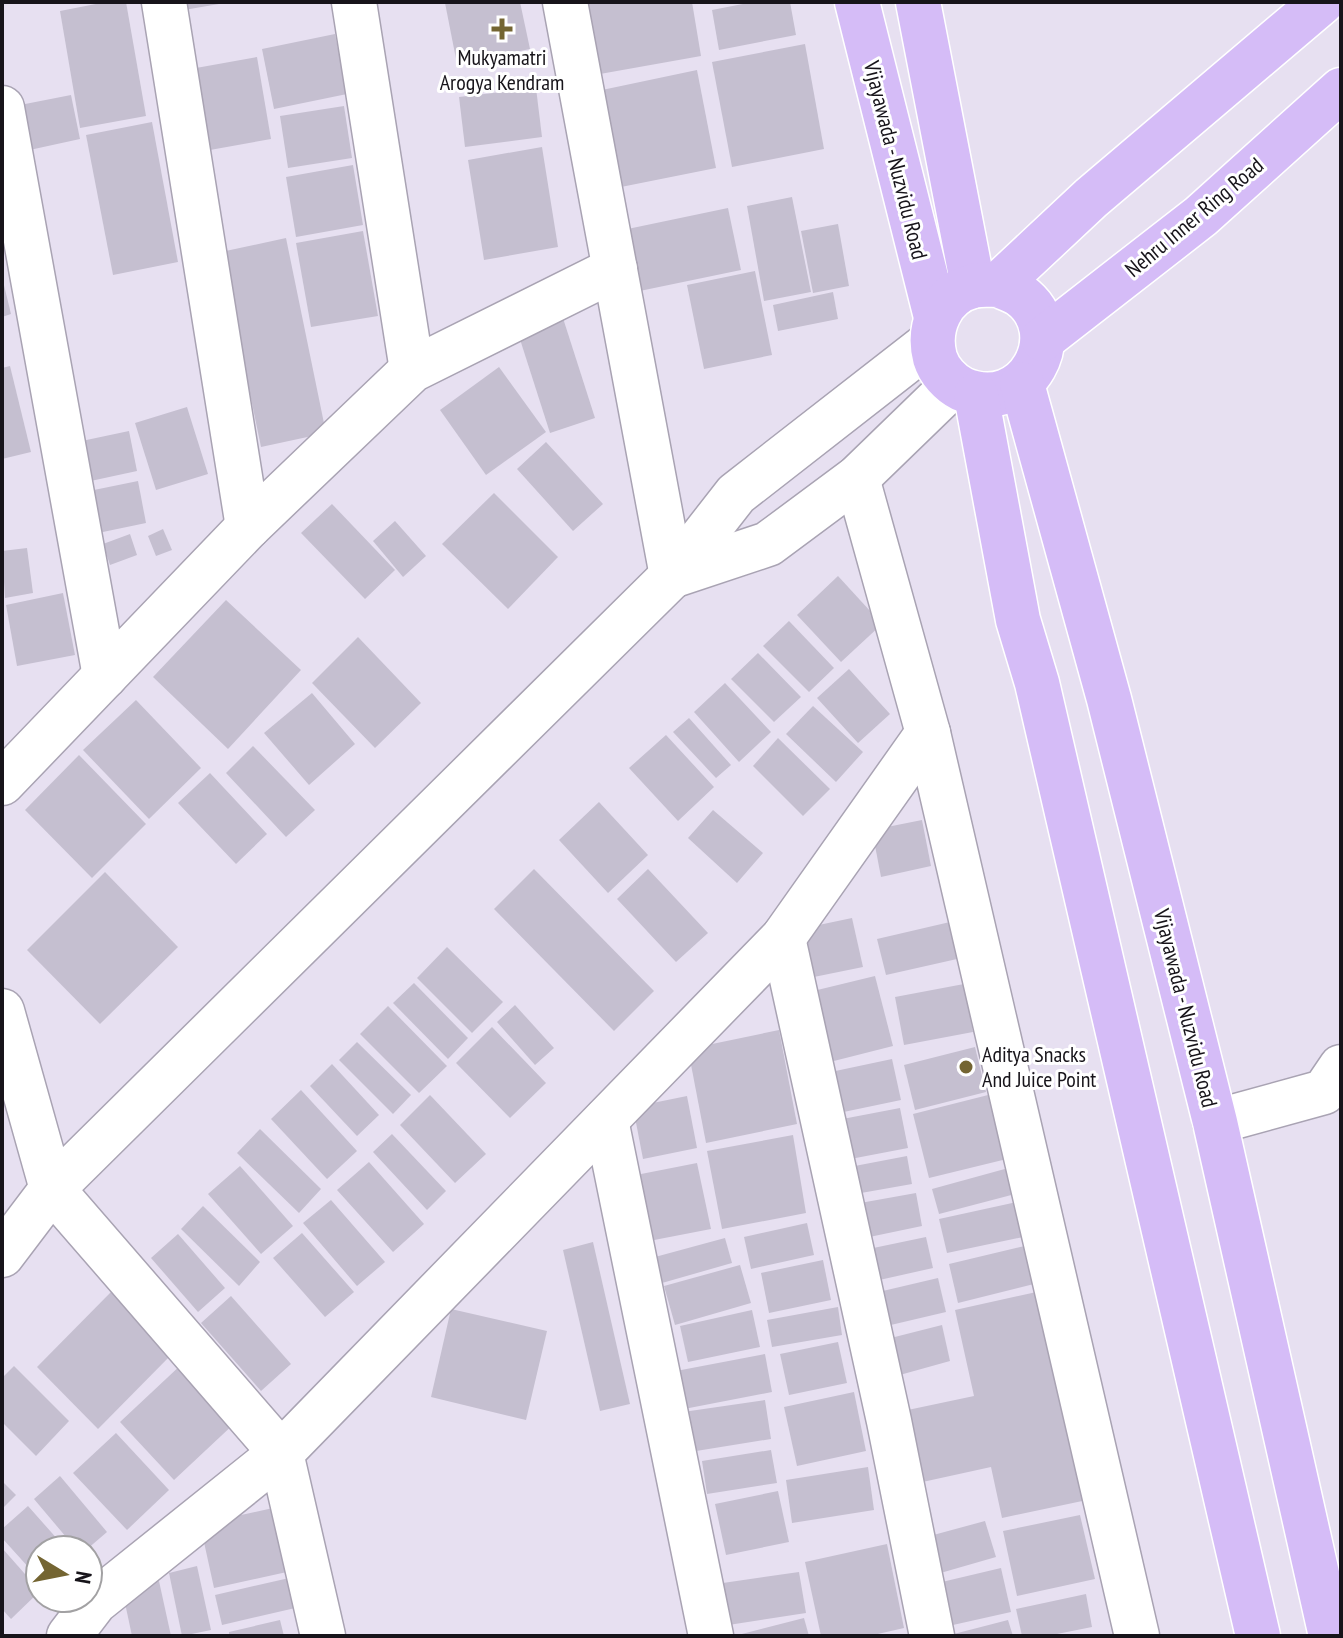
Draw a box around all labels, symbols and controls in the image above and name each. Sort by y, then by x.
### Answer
marker: Mukyamatri Arogya Kendram [491,18,513,40]
place label: Mukyamatri Arogya Kendram [440,43,564,96]
street label: Vijayawada - Nuzvidu Road [858,57,934,262]
street label: Nehru Inner Ring Road [1119,151,1269,283]
street label: Vijayawada - Nuzvidu Road [1148,905,1224,1110]
place label: Aditya Snacks And Juice Point [982,1040,1096,1093]
marker: Aditya Snacks And Juice Point [957,1058,975,1076]
north arrow [24,1534,104,1614]
text: N [69,1569,99,1586]

